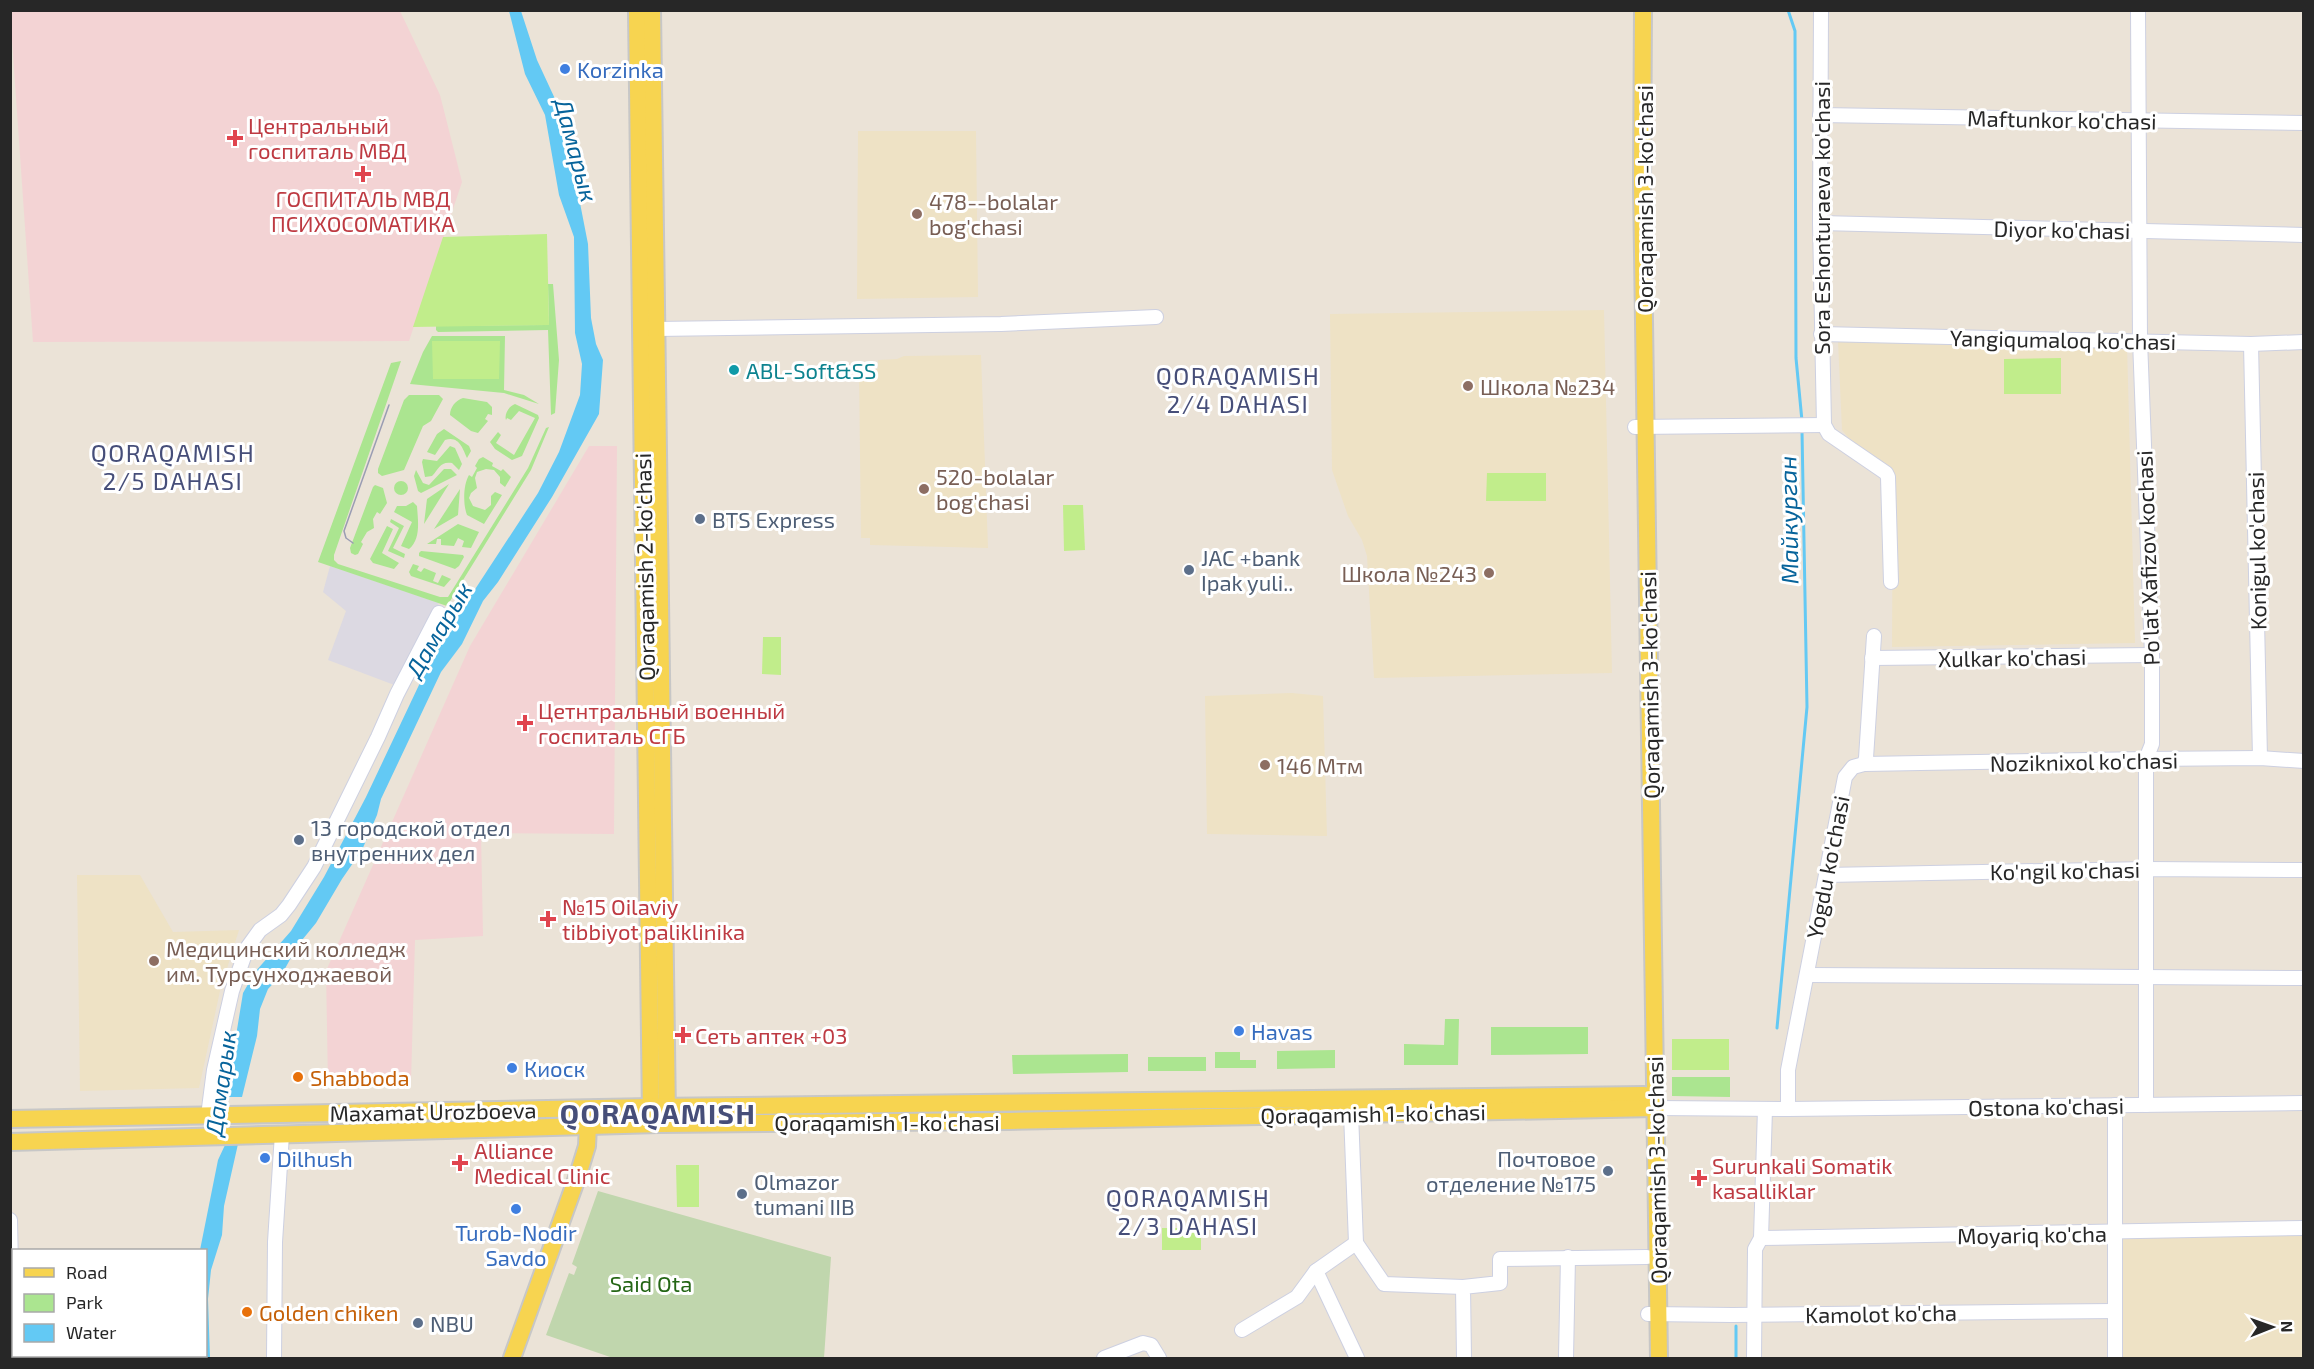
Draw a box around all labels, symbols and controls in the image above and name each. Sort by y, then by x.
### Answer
place label: Korzinka [577,56,664,82]
marker: Korzinka [558,62,572,76]
street label: Sora Eshonturaeva ko'chasi [1808,81,1834,355]
street label: Qoraqamish 3-ko'chasi [1631,85,1658,313]
water label: Дамарык [549,94,605,205]
street label: Maftunkor ko'chasi [1967,104,2157,134]
place label: Центральный госпиталь МВД [248,112,407,163]
marker: Центральный госпиталь МВД [226,129,244,147]
marker: ГОСПИТАЛЬ МВД ПСИХОСОМАТИКА [354,165,372,183]
place label: ГОСПИТАЛЬ МВД ПСИХОСОМАТИКА [271,185,455,236]
place label: 478--bolalar bog'chasi [929,188,1058,239]
marker: 478--bolalar bog'chasi [910,207,924,221]
street label: Diyor ko'chasi [1993,215,2131,243]
street label: Yangiqumaloq ko'chasi [1950,324,2176,354]
place label: ABL-Soft&SS [746,357,876,383]
district label: QORAQAMISH 2/4 DAHASI [1156,361,1320,418]
marker: ABL-Soft&SS [727,363,741,377]
place label: Школа №234 [1480,373,1616,399]
marker: Школа №234 [1461,379,1475,393]
district label: QORAQAMISH 2/5 DAHASI [91,438,255,495]
street label: Po'lat Xafizov kochasi [2130,450,2164,666]
street label: Qoraqamish 2-ko'chasi [629,453,660,681]
water label: Майкурган [1772,456,1804,584]
place label: 520-bolalar bog'chasi [936,463,1055,514]
street label: Konigul ko'chasi [2242,471,2270,631]
marker: 520-bolalar bog'chasi [917,482,931,496]
place label: BTS Express [712,506,835,532]
marker: BTS Express [693,512,707,526]
place label: JAC +bank Ipak yuli.. [1201,544,1300,595]
place label: Школа №243 [1341,560,1477,586]
marker: JAC +bank Ipak yuli.. [1182,563,1196,577]
marker: Школа №243 [1482,566,1496,580]
street label: Qoraqamish 3-ko'chasi [1634,571,1665,799]
water label: Дамарык [398,576,478,683]
street label: Xulkar ko'chasi [1938,643,2086,671]
place label: Цетнтральный военный госпиталь СГБ [538,697,785,748]
marker: Цетнтральный военный госпиталь СГБ [516,714,534,732]
street label: Noziknixol ko'chasi [1990,746,2178,776]
place label: 146 Мтм [1277,752,1363,778]
marker: 146 Мтм [1258,758,1272,772]
street label: Yogdu ko'chasi [1800,793,1854,941]
place label: 13 городской отдел внутренних дел [311,814,511,866]
marker: 13 городской отдел внутренних дел [292,833,306,847]
street label: Ko'ngil ko'chasi [1990,856,2140,884]
place label: №15 Oilaviy tibbiyot paliklinika [562,893,745,944]
marker: №15 Oilaviy tibbiyot paliklinika [539,910,557,928]
place label: Медицинский колледж им. Турсунходжаевой [166,935,406,987]
marker: Медицинский колледж им. Турсунходжаевой [147,954,161,968]
place label: Havas [1251,1018,1313,1044]
place label: Сеть аптек +03 [695,1022,847,1048]
marker: Havas [1232,1024,1246,1038]
water label: Дамарык [198,1028,242,1138]
marker: Сеть аптек +03 [676,1028,690,1042]
place label: Киоск [524,1055,586,1081]
street label: Qoraqamish 3-ko'chasi [1641,1056,1672,1284]
marker: Киоск [505,1061,519,1075]
place label: Shabboda [310,1064,409,1090]
marker: Shabboda [291,1070,305,1084]
street label: Ostona ko'chasi [1968,1092,2124,1120]
street label: Maxamat Urozboeva [329,1096,537,1126]
district label: QORAQAMISH [560,1096,756,1131]
street label: Qoraqamish 1-koʻchasi [1260,1098,1486,1129]
street label: Qoraqamish 1-koʻchasi [774,1109,1000,1136]
place label: Alliance Medical Clinic [474,1137,610,1188]
place label: Dilhush [277,1145,353,1171]
place label: Почтовое отделение №175 [1426,1145,1596,1196]
marker: Dilhush [258,1151,272,1165]
place label: Surunkali Somatik kasalliklar [1712,1152,1892,1203]
marker: Alliance Medical Clinic [451,1154,469,1172]
marker: Почтовое отделение №175 [1601,1164,1615,1178]
place label: Olmazor tumani IIB [754,1168,855,1219]
marker: Surunkali Somatik kasalliklar [1690,1169,1708,1187]
district label: QORAQAMISH 2/3 DAHASI [1106,1183,1270,1240]
marker: Olmazor tumani IIB [735,1187,749,1201]
marker: Turob-Nodir Savdo [509,1202,523,1216]
place label: Turob-Nodir Savdo [455,1219,577,1270]
street label: Moyariq ko'cha [1957,1220,2107,1248]
legend [12,1249,207,1357]
text: Road [66,1261,107,1283]
park label: Said Ota [610,1270,692,1296]
text: Park [66,1291,103,1313]
north arrow [2242,1297,2302,1357]
place label: Golden chiken [259,1299,398,1325]
street label: Kamolot ko'cha [1805,1299,1957,1327]
marker: Golden chiken [240,1305,254,1319]
place label: NBU [430,1310,474,1336]
marker: NBU [411,1316,425,1330]
text: Water [66,1321,116,1343]
text: N [2278,1321,2297,1333]

